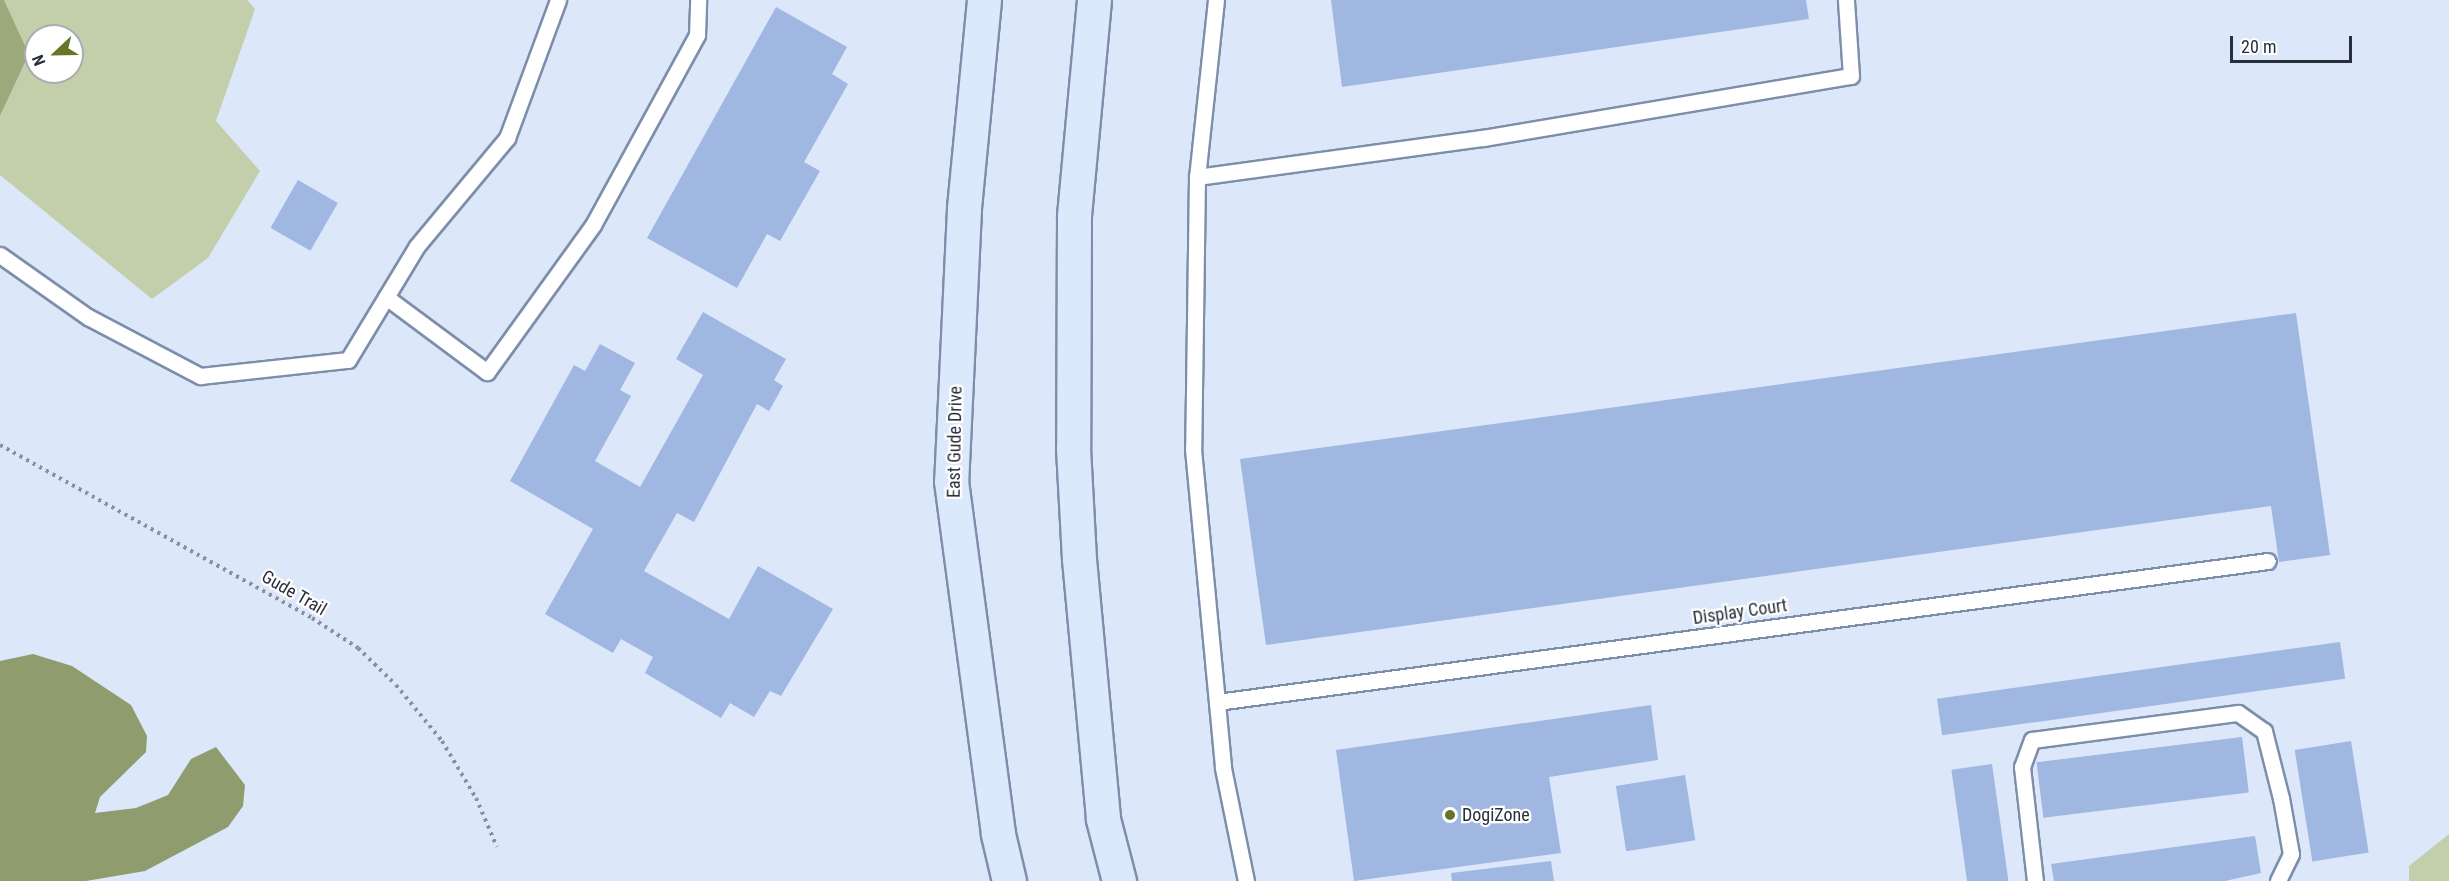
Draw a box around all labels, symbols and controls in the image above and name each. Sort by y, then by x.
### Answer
north arrow [24,24,84,84]
scale bar [2233,24,2354,62]
text: 20 m [2241,36,2276,57]
text: N [28,52,49,68]
street label: East Gude Drive [943,386,967,498]
street label: Gude Trail [258,566,330,620]
street label: Display Court [1691,595,1789,629]
place label: DogiZone [1462,804,1530,826]
marker: DogiZone [1443,808,1457,822]

